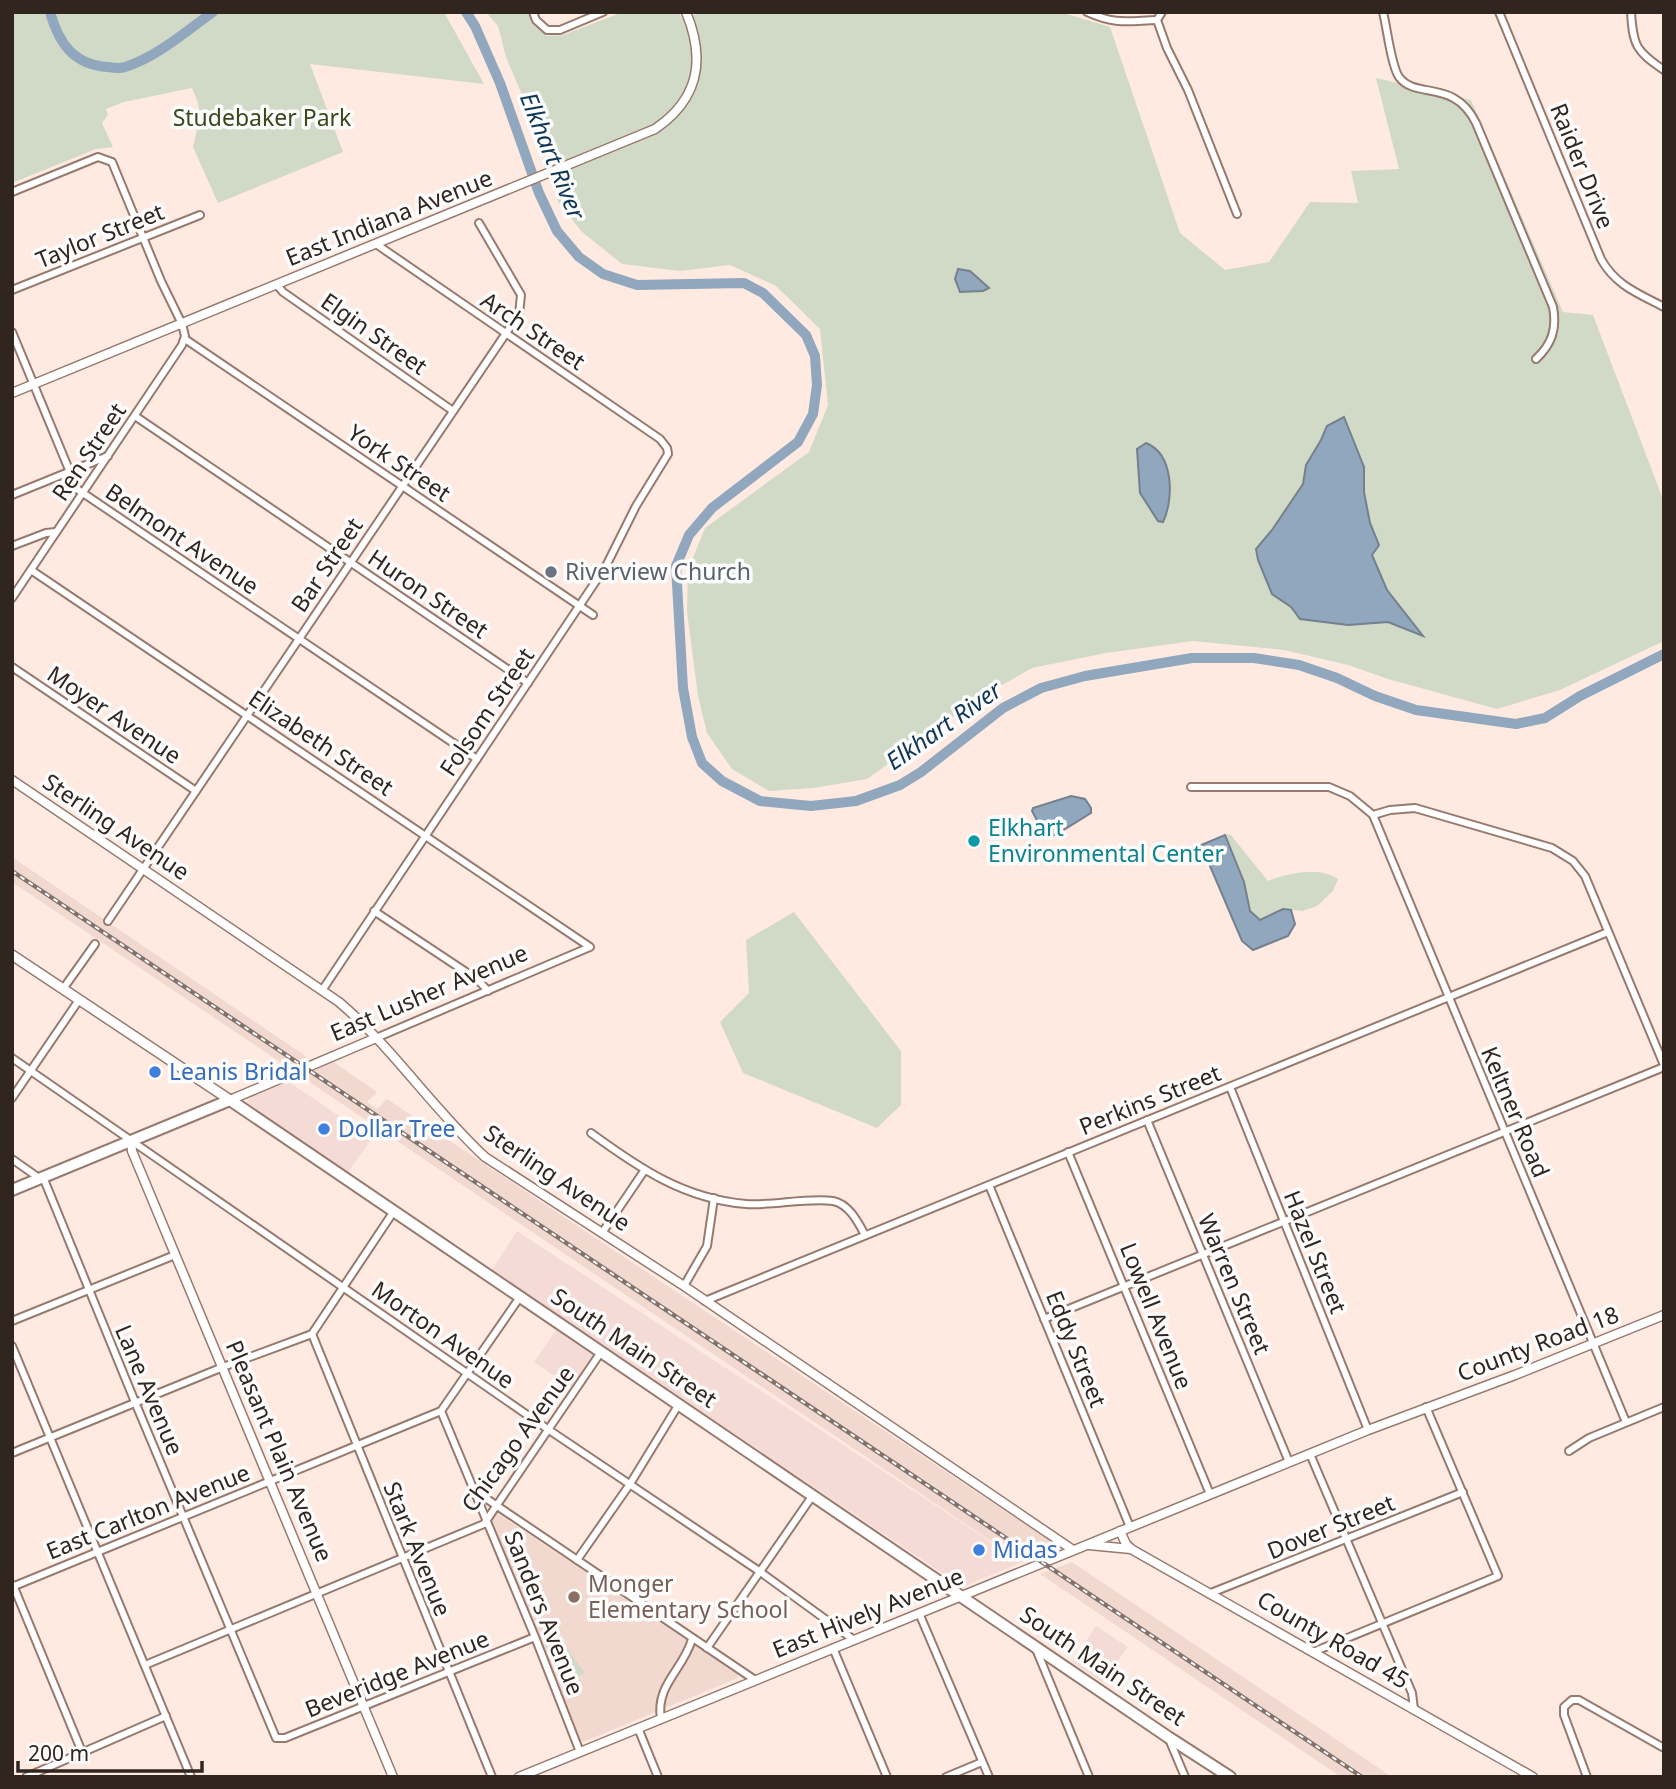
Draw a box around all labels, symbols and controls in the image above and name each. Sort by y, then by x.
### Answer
water label: Elkhart River [513,87,594,225]
street label: Raider Drive [1543,98,1623,233]
park label: Studebaker Park [173,101,352,133]
street label: East Indiana Avenue [281,161,497,273]
street label: Taylor Street [31,195,168,275]
street label: Arch Street [475,284,592,377]
street label: Elgin Street [315,285,434,382]
street label: Ren Street [44,396,133,507]
street label: York Street [342,416,457,508]
street label: Belmont Avenue [100,475,266,601]
street label: Bar Street [283,511,370,618]
street label: Huron Street [362,541,495,645]
place label: Riverview Church [565,555,751,587]
marker: Riverview Church [543,564,559,580]
street label: Folsom Street [431,641,541,782]
street label: Moyer Avenue [41,657,188,771]
water label: Elkhart River [879,672,1009,777]
street label: Elizabeth Street [243,682,400,802]
street label: Sterling Avenue [37,765,196,887]
place label: Elkhart Environmental Center [988,811,1225,869]
marker: Elkhart Environmental Center [966,833,982,849]
street label: East Lusher Avenue [325,936,532,1048]
street label: Keltner Road [1474,1041,1558,1182]
place label: Leanis Bridal [169,1055,307,1087]
street label: Perkins Street [1074,1056,1225,1142]
marker: Leanis Bridal [147,1064,163,1080]
place label: Dollar Tree [338,1112,456,1144]
street label: Sterling Avenue [478,1116,637,1238]
marker: Dollar Tree [316,1121,332,1137]
street label: Hazel Street [1277,1185,1355,1318]
street label: Warren Street [1191,1208,1279,1359]
street label: Lowell Avenue [1113,1238,1201,1394]
street label: Morton Avenue [366,1273,521,1395]
street label: South Main Street [545,1280,724,1415]
street label: Eddy Street [1039,1286,1115,1412]
street label: County Road 18 [1452,1298,1623,1389]
street label: Lane Avenue [108,1319,192,1460]
street label: Pleasant Plain Avenue [219,1335,341,1566]
street label: Chicago Avenue [453,1359,581,1518]
street label: East Carlton Avenue [41,1456,254,1567]
street label: Stark Avenue [376,1477,459,1621]
street label: Dover Street [1262,1486,1399,1566]
street label: Sanders Avenue [497,1526,592,1699]
place label: Midas [993,1533,1058,1565]
marker: Midas [971,1542,987,1558]
street label: East Hively Avenue [768,1559,968,1665]
place label: Monger Elementary School [588,1567,788,1625]
street label: County Road 45 [1252,1583,1415,1696]
marker: Monger Elementary School [566,1589,582,1605]
street label: South Main Street [1014,1598,1193,1733]
street label: Beveridge Avenue [300,1622,493,1725]
scale bar [18,1730,201,1774]
text: 200 m [28,1739,89,1767]

